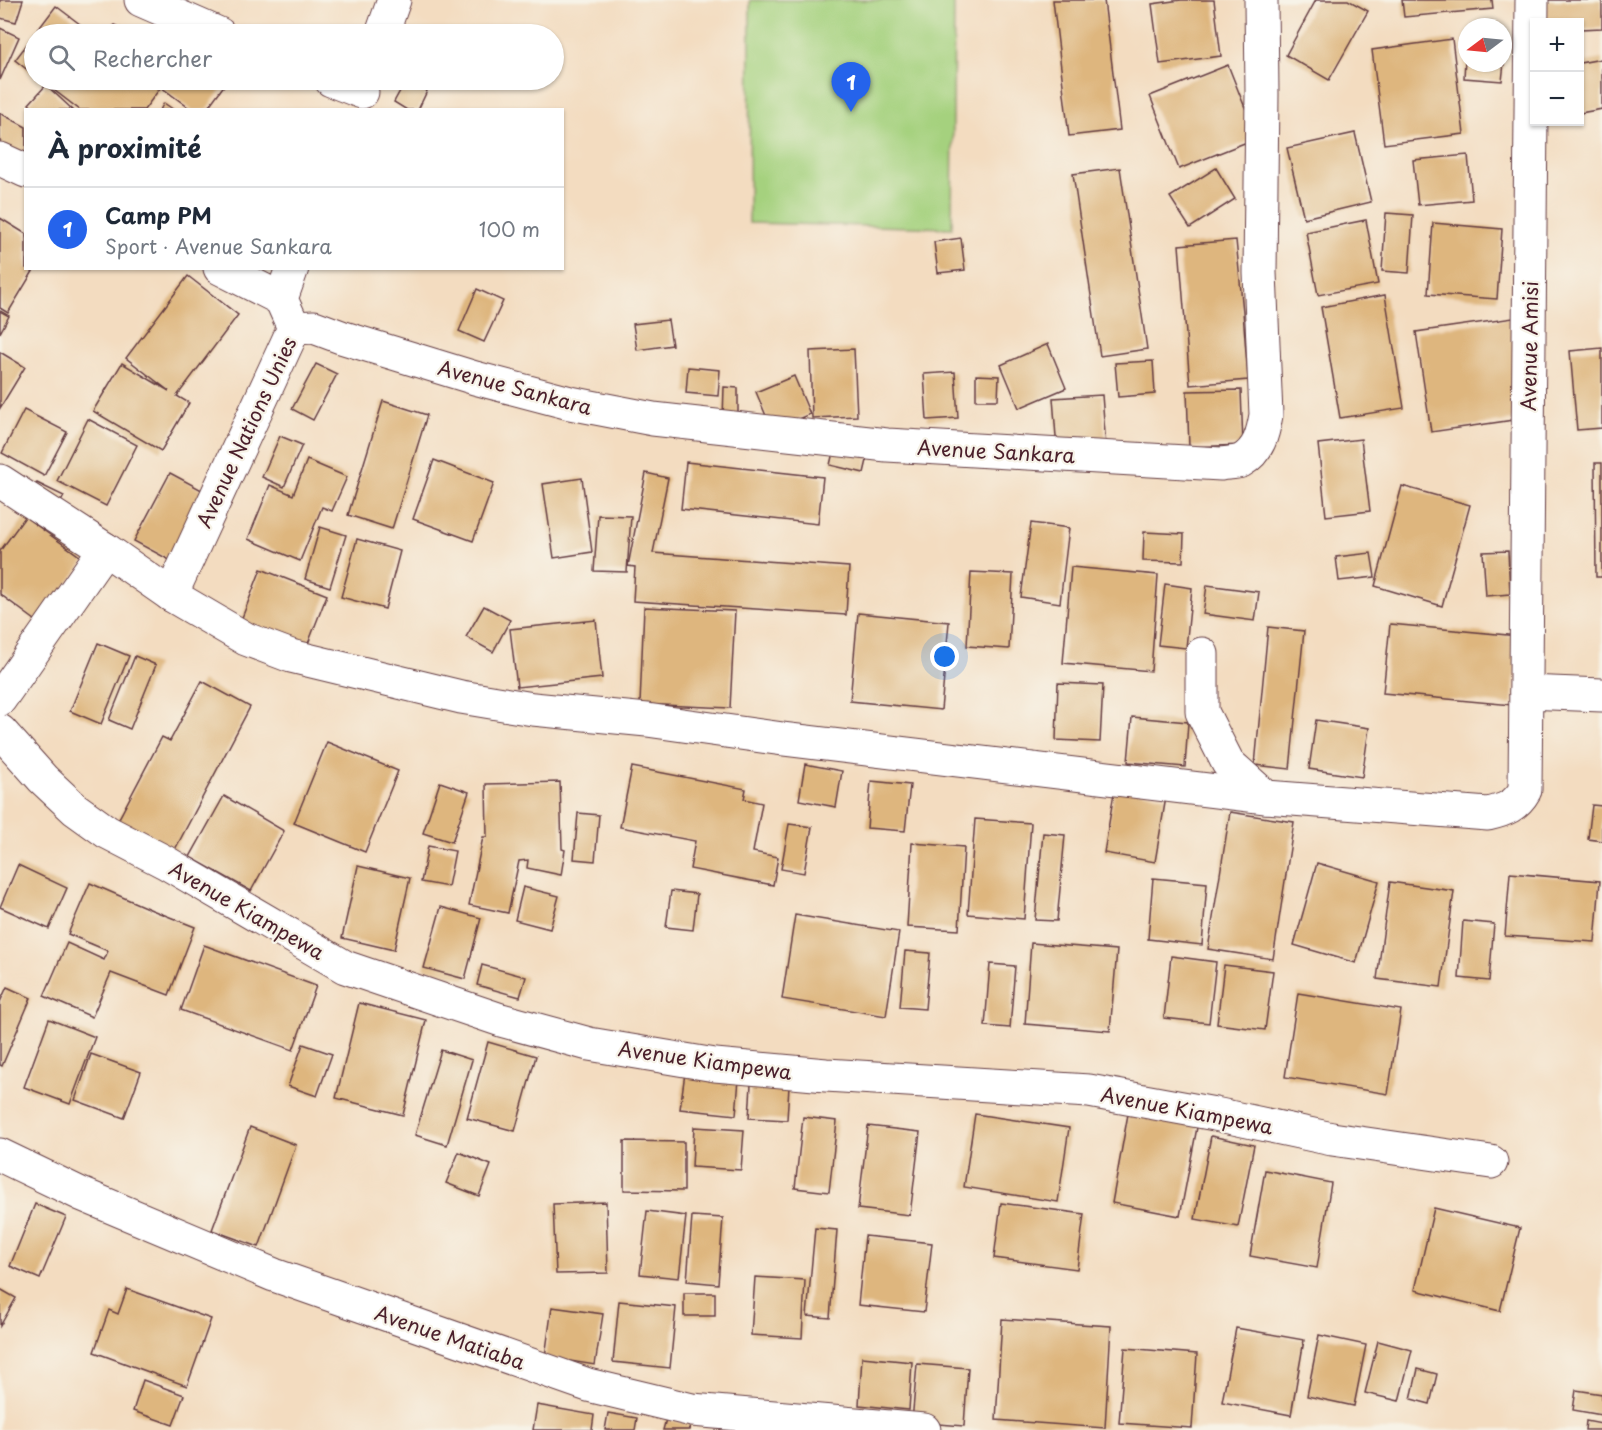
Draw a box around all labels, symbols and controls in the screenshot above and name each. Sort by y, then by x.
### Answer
north arrow [1458,18,1512,72]
map controls [1530,18,1584,126]
button: + [1530,18,1584,72]
search box [24,24,564,90]
icon: search [45,41,78,74]
text: Rechercher [93,41,212,74]
pin: 1 [832,63,870,112]
button: − [1530,72,1584,126]
text: À proximité [48,128,202,167]
text: Camp PM [105,198,212,231]
text: 1 [63,214,72,244]
text: 100 m [479,214,540,244]
text: Sport · Avenue Sankara [105,231,332,261]
street label: Avenue Amisi [1513,281,1545,411]
street label: Avenue Nations Unies [188,331,304,533]
street label: Avenue Sankara [435,352,596,422]
street label: Avenue Sankara [916,432,1076,470]
your location [930,642,959,671]
street label: Avenue Kiampewa [164,853,331,967]
street label: Avenue Kiampewa [616,1033,794,1087]
street label: Avenue Kiampewa [1098,1079,1276,1142]
street label: Avenue Matiaba [371,1297,529,1377]

